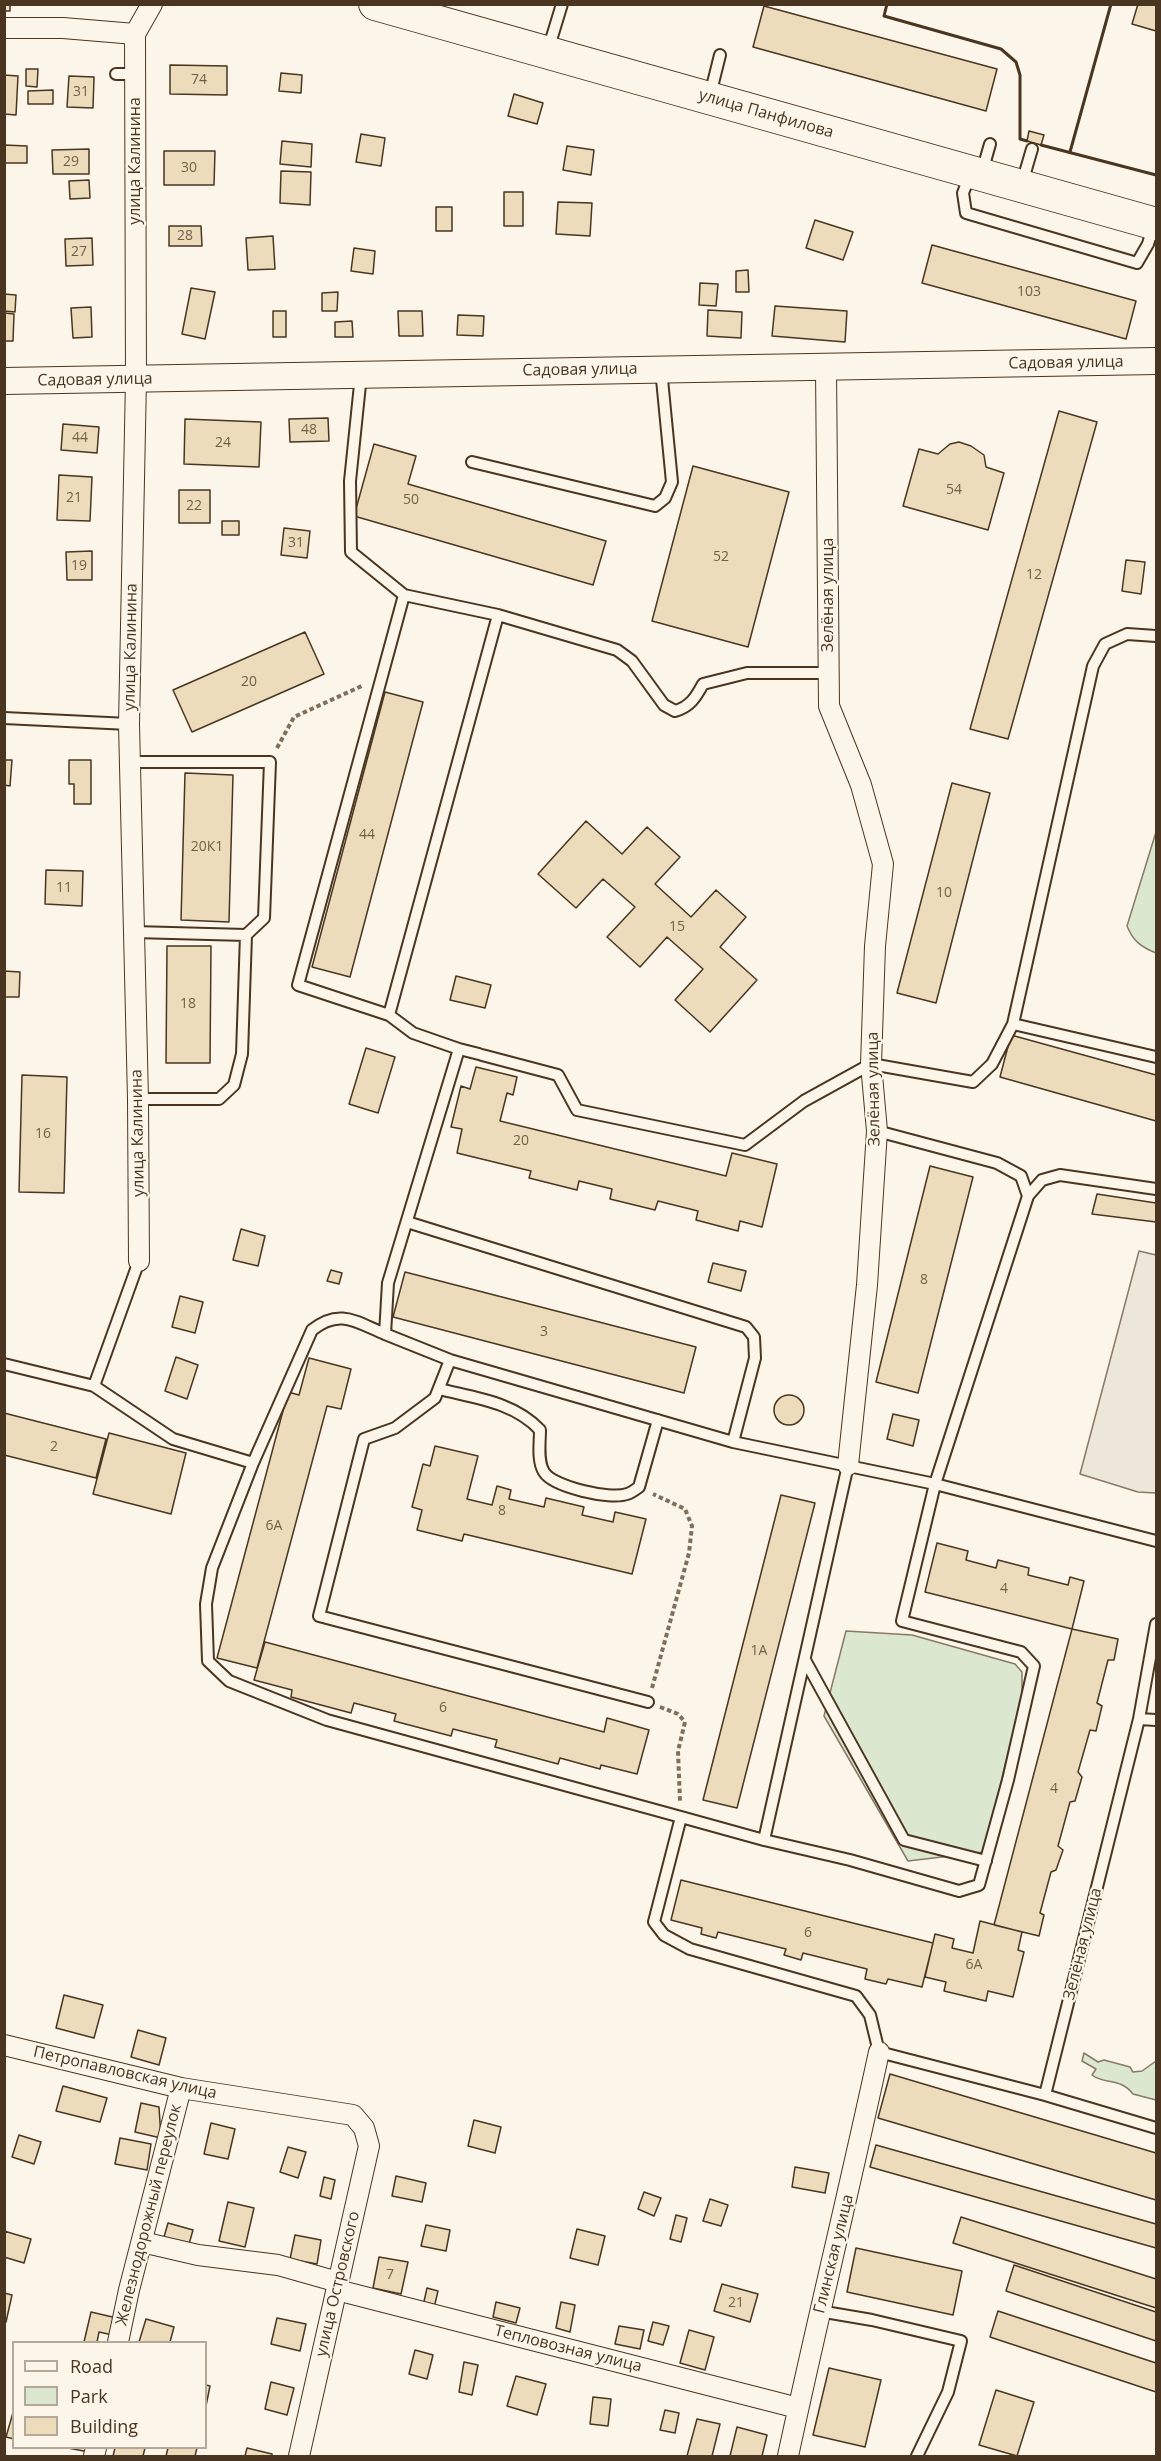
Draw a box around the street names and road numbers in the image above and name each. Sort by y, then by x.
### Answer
street label: улица Панфилова [696,86,836,142]
street label: улица Калинина [125,97,145,225]
street label: Садовая улица [1008,352,1124,374]
street label: Садовая улица [522,359,638,381]
street label: Садовая улица [37,369,153,391]
street label: Зелёная улица [818,538,838,652]
street label: улица Калинина [120,583,142,711]
street label: Зелёная улица [863,1031,885,1147]
street label: улица Калинина [127,1069,149,1197]
street label: Зелёная улица [1060,1886,1106,2002]
street label: Петропавловская улица [31,2043,219,2103]
street label: Железнодорожный переулок [112,2102,186,2328]
street label: Глинская улица [810,2193,858,2315]
street label: улица Островского [312,2209,364,2359]
street label: Тепловозная улица [492,2321,644,2377]

